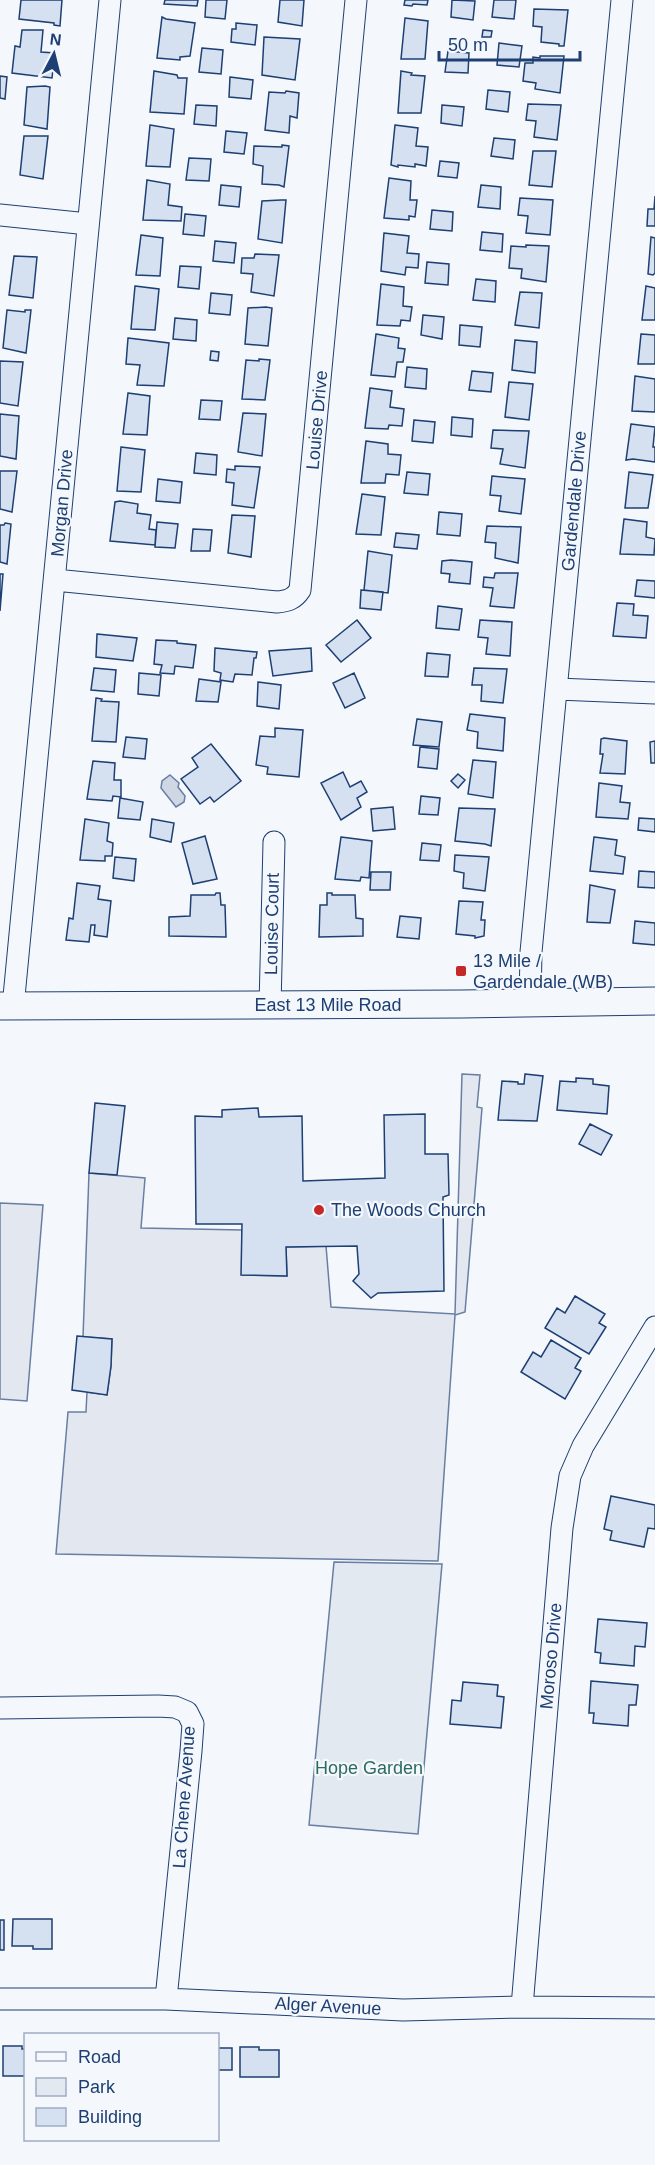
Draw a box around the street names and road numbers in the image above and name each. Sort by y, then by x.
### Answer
street label: Louise Drive [303,369,331,471]
street label: Gardendale Drive [558,430,590,572]
street label: Morgan Drive [47,448,77,558]
street label: Louise Court [261,873,283,975]
street label: East 13 Mile Road [254,995,402,1015]
street label: Moroso Drive [536,1602,566,1710]
street label: La Chene Avenue [169,1725,199,1869]
street label: Alger Avenue [274,1993,382,2019]

